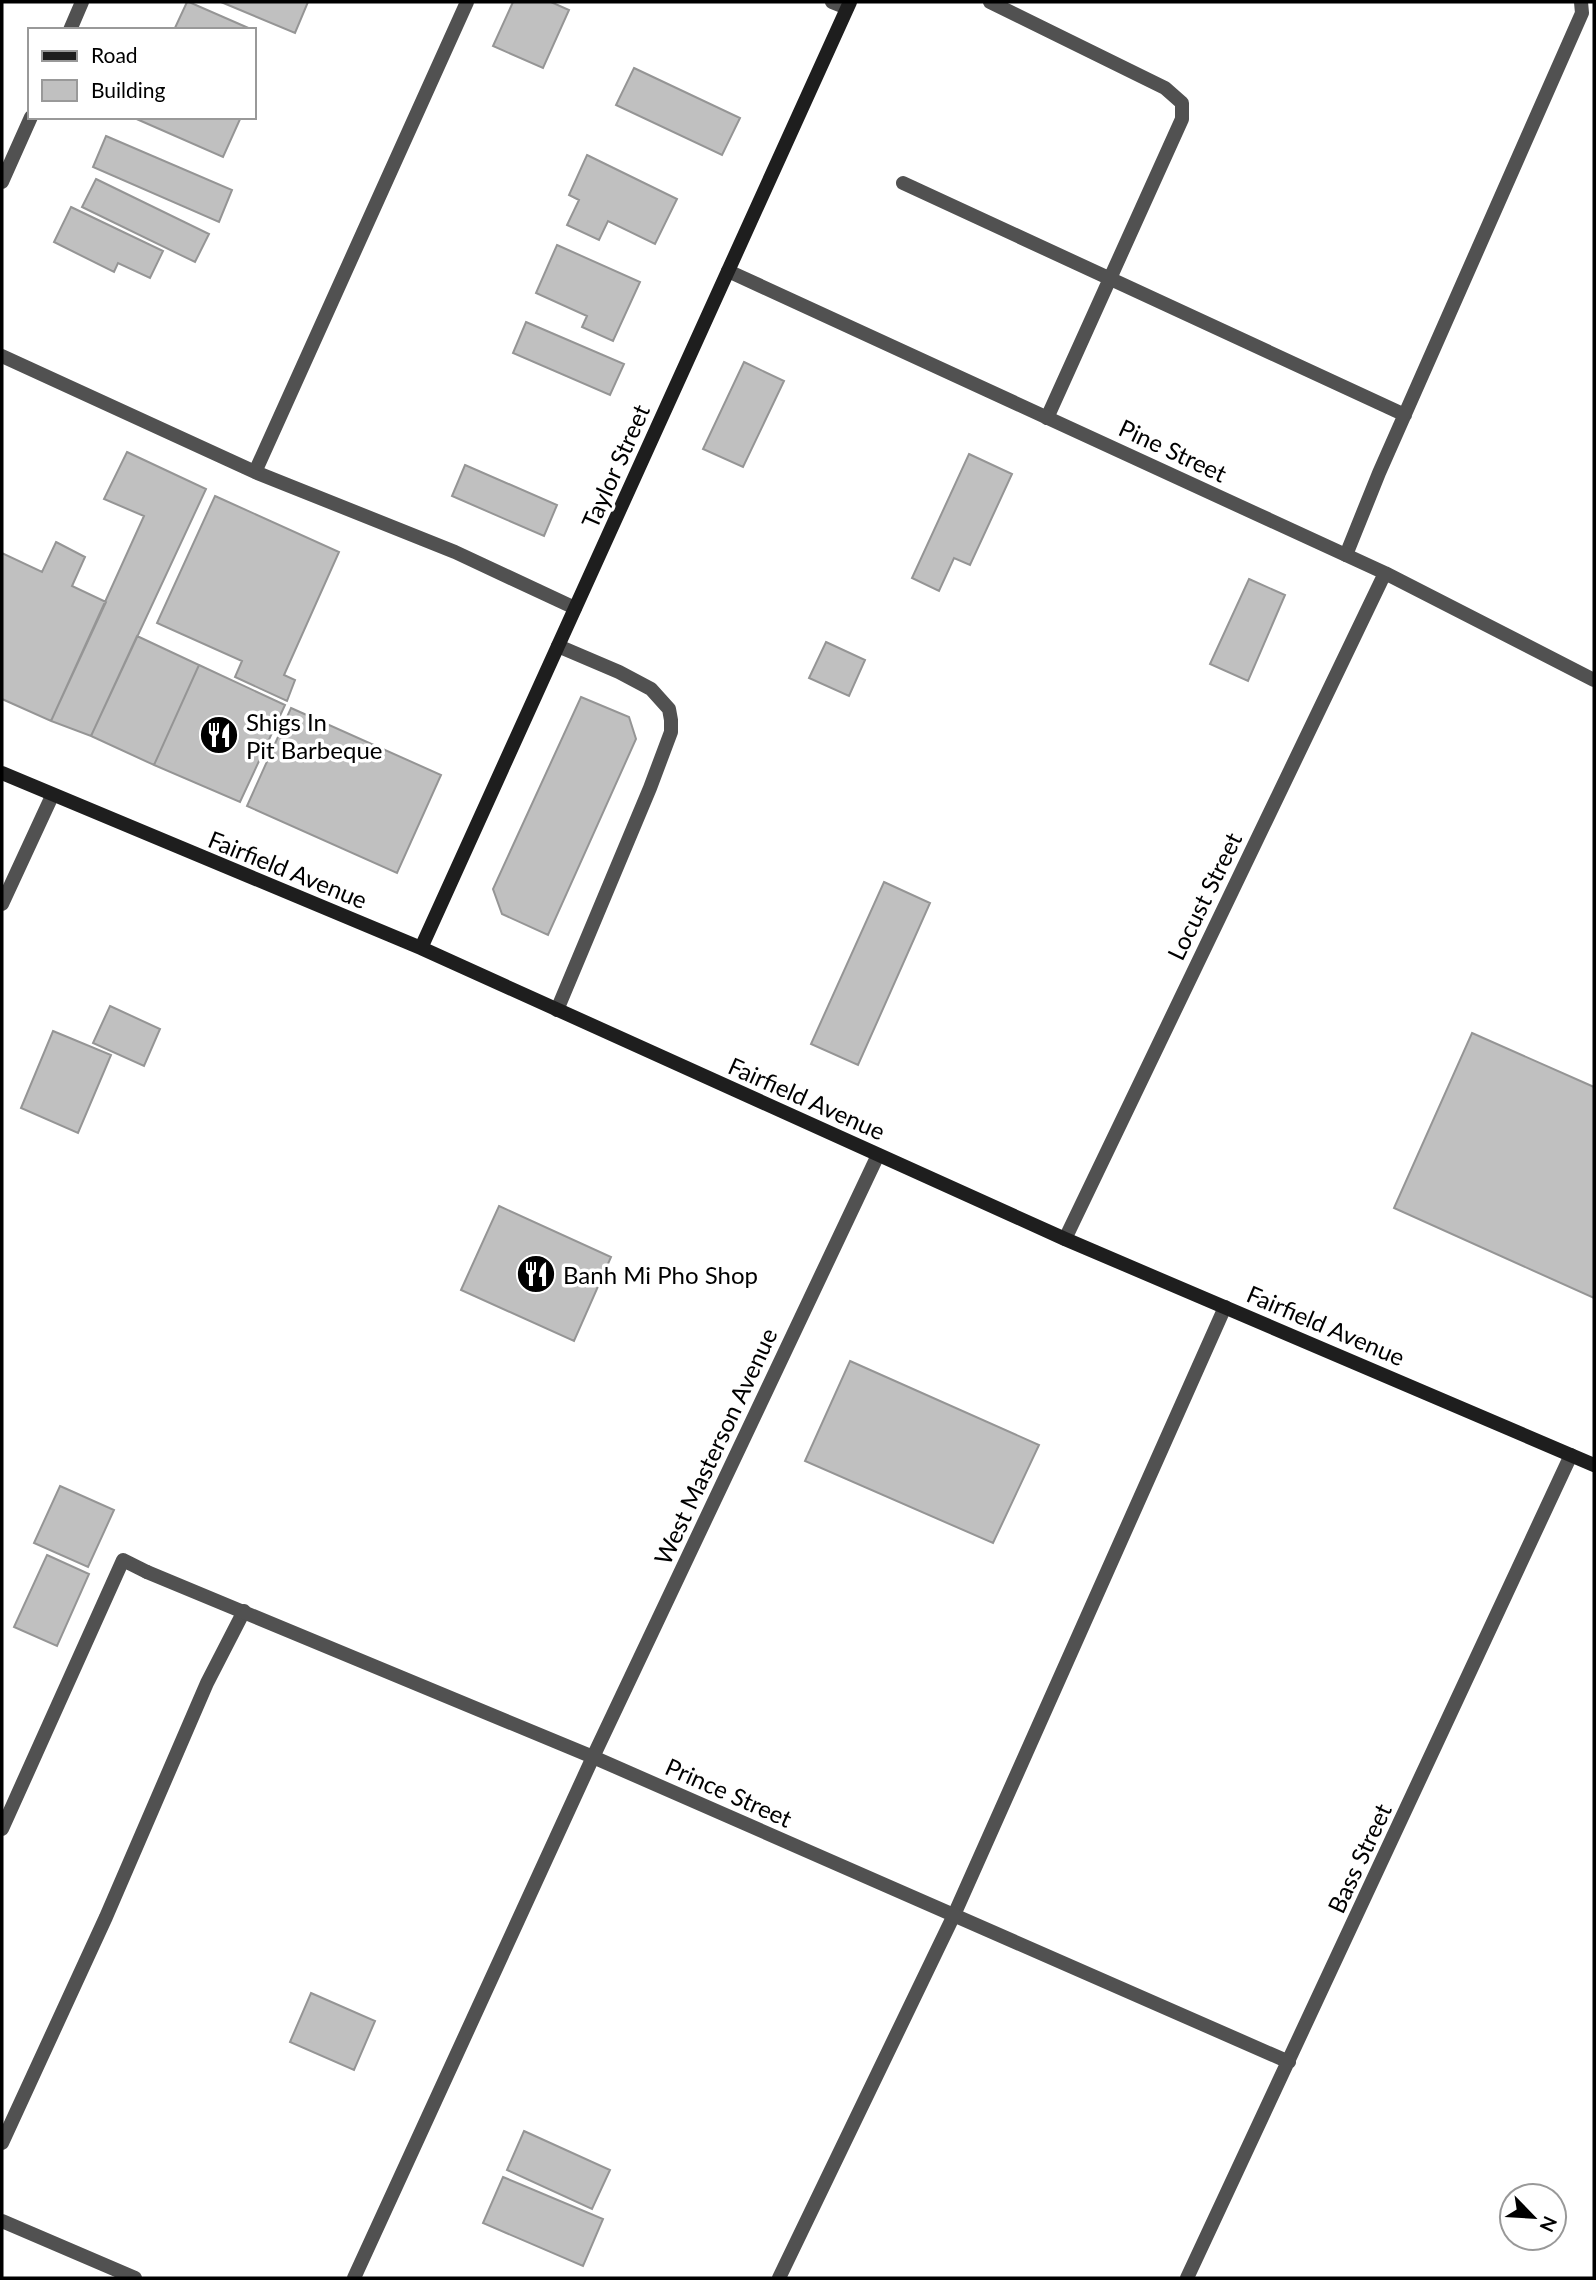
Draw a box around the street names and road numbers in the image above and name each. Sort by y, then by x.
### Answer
street label: Taylor Street [575,399,655,532]
street label: Pine Street [1115,412,1232,488]
street label: Fairfield Avenue [204,824,372,914]
street label: Locust Street [1161,827,1248,964]
street label: Fairfield Avenue [724,1050,890,1146]
street label: Fairfield Avenue [1243,1279,1409,1371]
street label: West Masterson Avenue [647,1323,783,1569]
street label: Prince Street [661,1751,797,1833]
street label: Bass Street [1321,1798,1397,1917]

